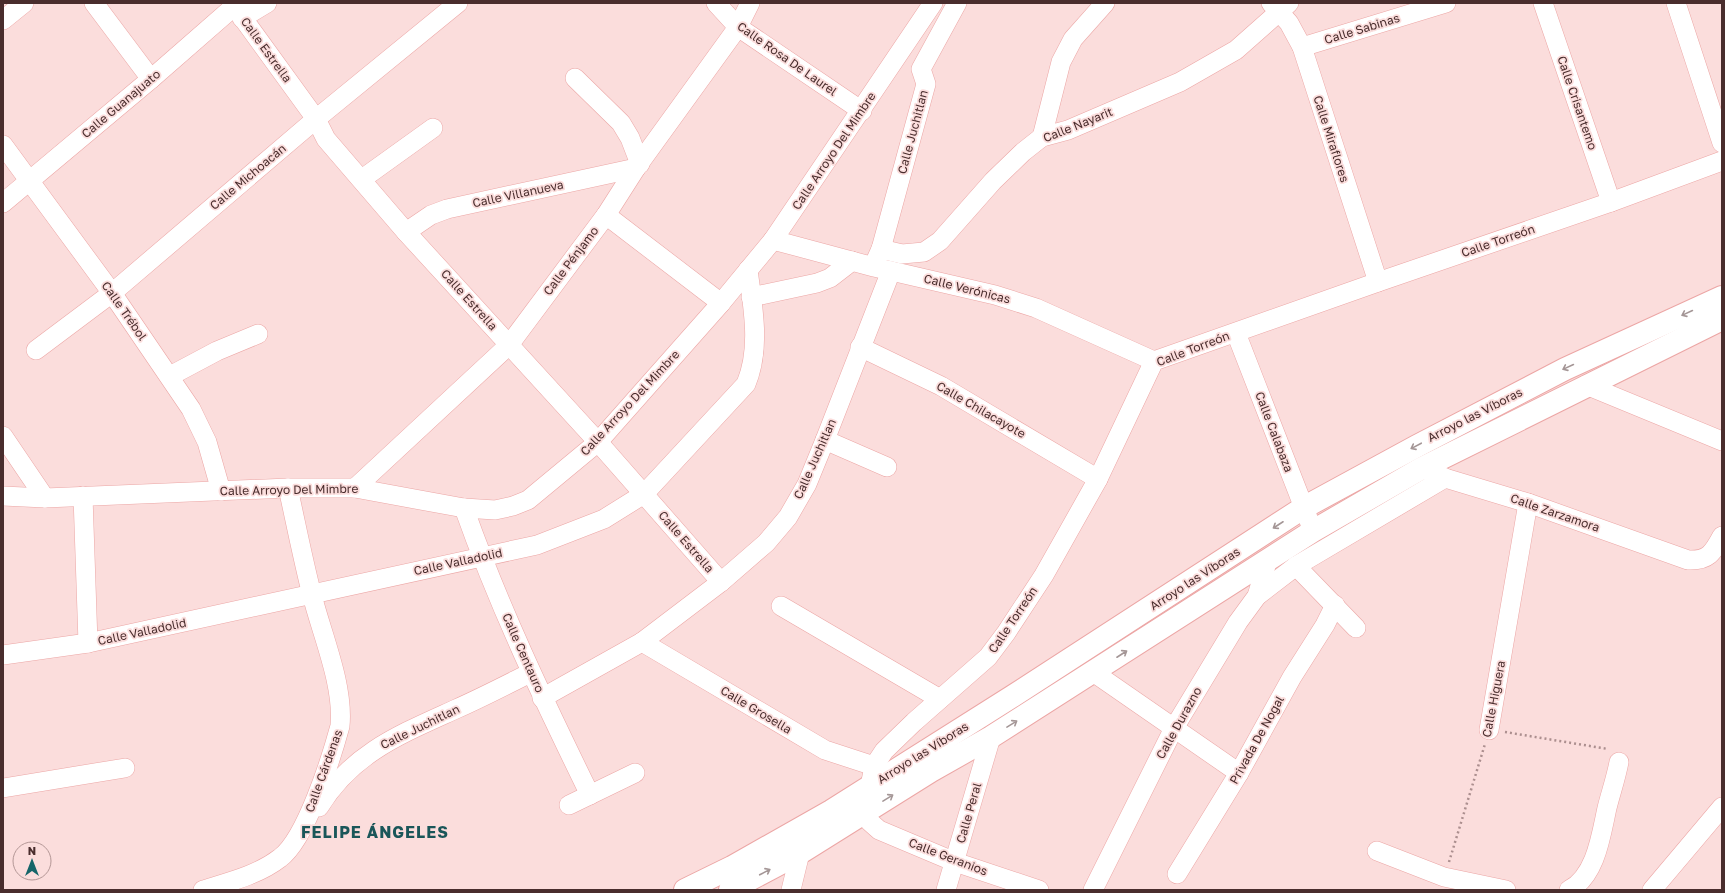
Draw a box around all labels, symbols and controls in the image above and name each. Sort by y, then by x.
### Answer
street label: Calle Sabinas [1322,10,1401,47]
street label: Calle Estrella [238,14,295,85]
street label: Calle Rosa De Laurel [734,18,840,99]
street label: Calle Crisantemo [1554,54,1601,152]
street label: Calle Guanajuato [78,66,163,141]
street label: Calle Juchitlan [894,88,931,176]
street label: Calle Arroyo Del Mimbre [789,89,879,212]
street label: Calle Miraflores [1310,93,1353,184]
street label: Calle Nayarit [1041,104,1115,145]
street label: Calle Michoacán [207,140,289,213]
street label: Calle Villanueva [471,177,565,210]
street label: Calle Torreón [1459,221,1537,260]
street label: Calle Pénjamo [540,223,601,298]
street label: Calle Estrella [438,266,501,333]
street label: Calle Verónicas [922,270,1012,307]
street label: Calle Trébol [99,278,150,343]
one-way arrow [1681,310,1693,317]
street label: Calle Torreón [1154,328,1231,369]
street label: Calle Arroyo Del Mimbre [577,347,682,458]
one-way arrow [1563,364,1575,371]
street label: Calle Chilacayote [934,378,1028,441]
street label: Arroyo las Víboras [1425,384,1525,445]
street label: Calle Calabaza [1252,389,1297,474]
street label: Calle Juchitlan [790,416,839,501]
one-way arrow [1410,443,1422,451]
street label: Calle Arroyo Del Mimbre [220,481,358,498]
street label: Calle Zarzamora [1509,490,1602,535]
street label: Calle Estrella [655,508,717,576]
one-way arrow [1273,520,1284,529]
street label: Arroyo las Víboras [1147,544,1243,613]
street label: Calle Valladolid [412,545,503,578]
street label: Calle Torreón [985,584,1040,656]
street label: Calle Centauro [499,611,548,695]
street label: Calle Valladolid [96,615,187,648]
one-way arrow [1116,650,1127,658]
street label: Calle Higuera [1479,659,1508,738]
street label: Calle Grosella [718,682,795,737]
street label: Calle Durazno [1153,684,1205,761]
street label: Privada De Nogal [1226,693,1287,787]
street label: Calle Juchitlan [378,701,462,752]
street label: Arroyo las Víboras [874,718,971,787]
one-way arrow [1006,720,1017,728]
street label: Calle Cárdenas [302,727,345,814]
street label: Calle Peral [953,781,984,845]
one-way arrow [882,793,894,801]
district label: FELIPE ÁNGELES [301,822,449,842]
street label: Calle Geranios [907,835,990,878]
north arrow [12,841,52,881]
text: N [28,844,36,857]
one-way arrow [759,867,771,875]

